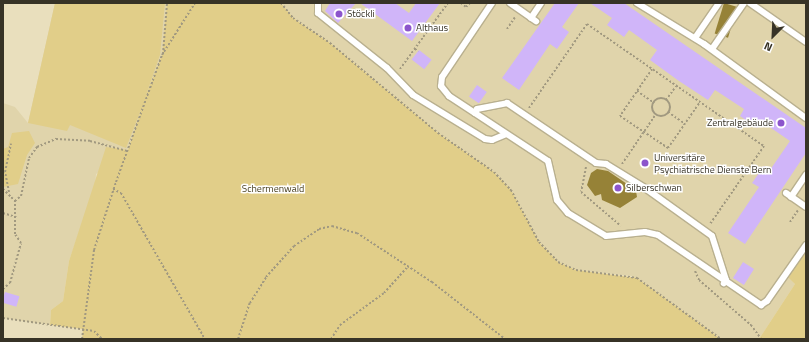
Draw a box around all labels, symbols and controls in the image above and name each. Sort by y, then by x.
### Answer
place label: Stöckli [347,8,375,20]
marker: Stöckli [334,9,344,19]
north arrow [753,16,793,56]
place label: Althaus [416,22,448,34]
marker: Althaus [403,23,413,33]
text: N [761,38,775,56]
place label: Zentralgebäude [707,117,773,129]
marker: Zentralgebäude [776,118,786,128]
place label: Universitäre Psychiatrische Dienste Bern [654,151,771,174]
marker: Universitäre Psychiatrische Dienste Bern [639,157,651,169]
place label: Silberschwan [626,182,682,194]
park label: Schermenwald [242,183,304,195]
marker: Silberschwan [613,183,623,193]

